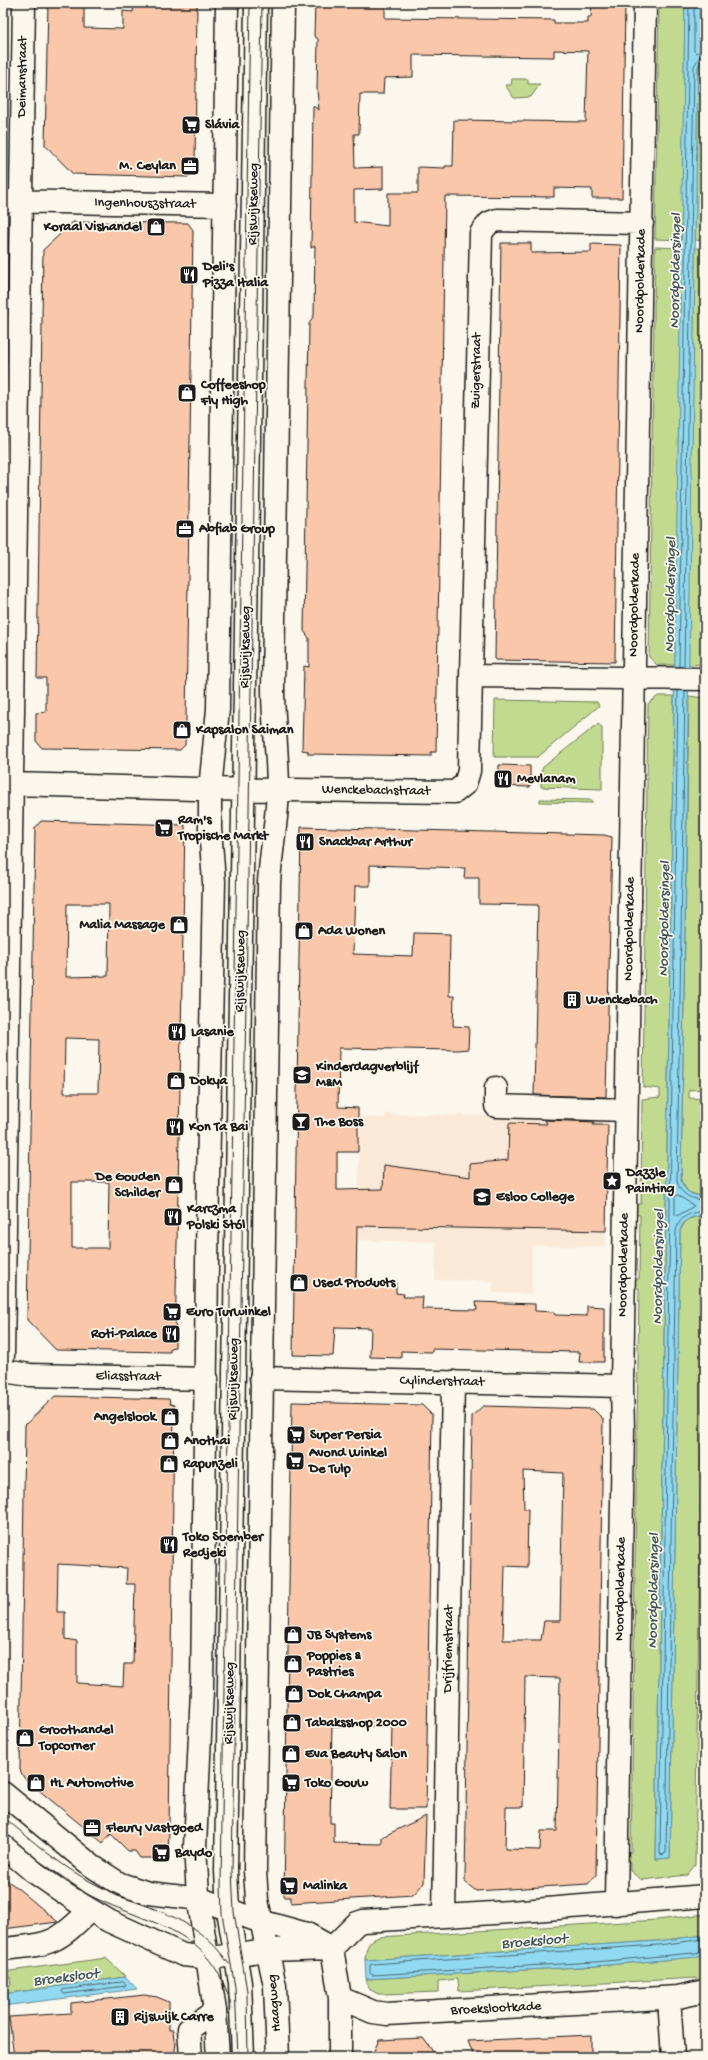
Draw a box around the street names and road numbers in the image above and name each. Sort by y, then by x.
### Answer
street label: Deimanstraat [14,35,32,119]
street label: Rijswijkseweg [245,163,263,245]
street label: Ingenhouszstraat [94,195,197,213]
street label: Noordpolderkade [632,228,650,333]
street label: Zuigerstraat [468,332,486,409]
street label: Noordpolderkade [626,552,644,657]
street label: Rijswijkseweg [237,606,255,688]
street label: Wenckebachstraat [322,782,432,800]
street label: Noordpolderkade [621,876,639,981]
street label: Rijswijkseweg [232,930,250,1012]
street label: Noordpolderkade [615,1212,633,1317]
street label: Rijswijkseweg [225,1338,243,1420]
street label: Eliasstraat [95,1368,162,1386]
street label: Cylinderstraat [399,1373,486,1391]
street label: Noordpolderkade [612,1536,630,1641]
street label: Drijfriemstraat [440,1604,458,1694]
street label: Rijswijkseweg [221,1662,239,1744]
street label: Haagweg [264,1974,286,2032]
street label: Broekslootkade [449,1998,543,2020]

